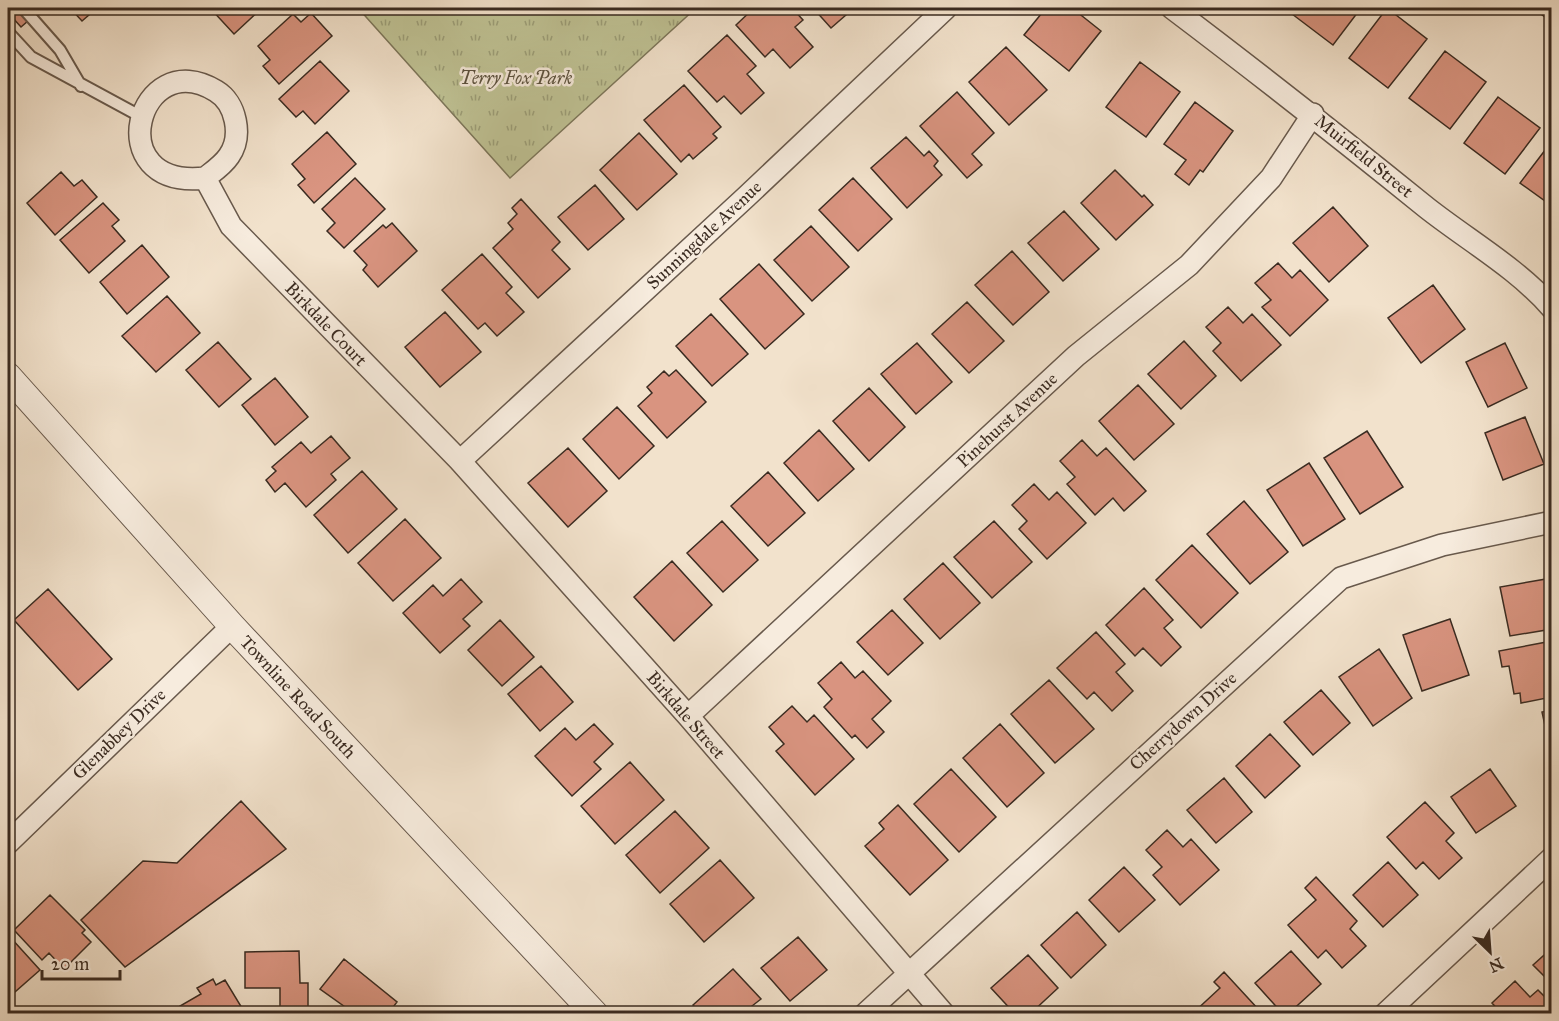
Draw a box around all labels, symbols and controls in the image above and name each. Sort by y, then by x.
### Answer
park label: Terry Fox Park [460,67,572,89]
street label: Muirfield Street [1310,110,1418,203]
street label: Sunningdale Avenue [642,176,767,295]
street label: Birkdale Court [280,277,372,371]
street label: Pinehurst Avenue [952,368,1062,472]
street label: Townline Road South [235,631,361,763]
street label: Birkdale Street [642,667,731,764]
street label: Cherrydown Drive [1125,667,1241,775]
street label: Glenabbey Drive [68,684,170,784]
north arrow [1460,922,1520,982]
scale bar [42,943,120,981]
text: 20 m [51,953,89,975]
text: N [1486,954,1506,977]

